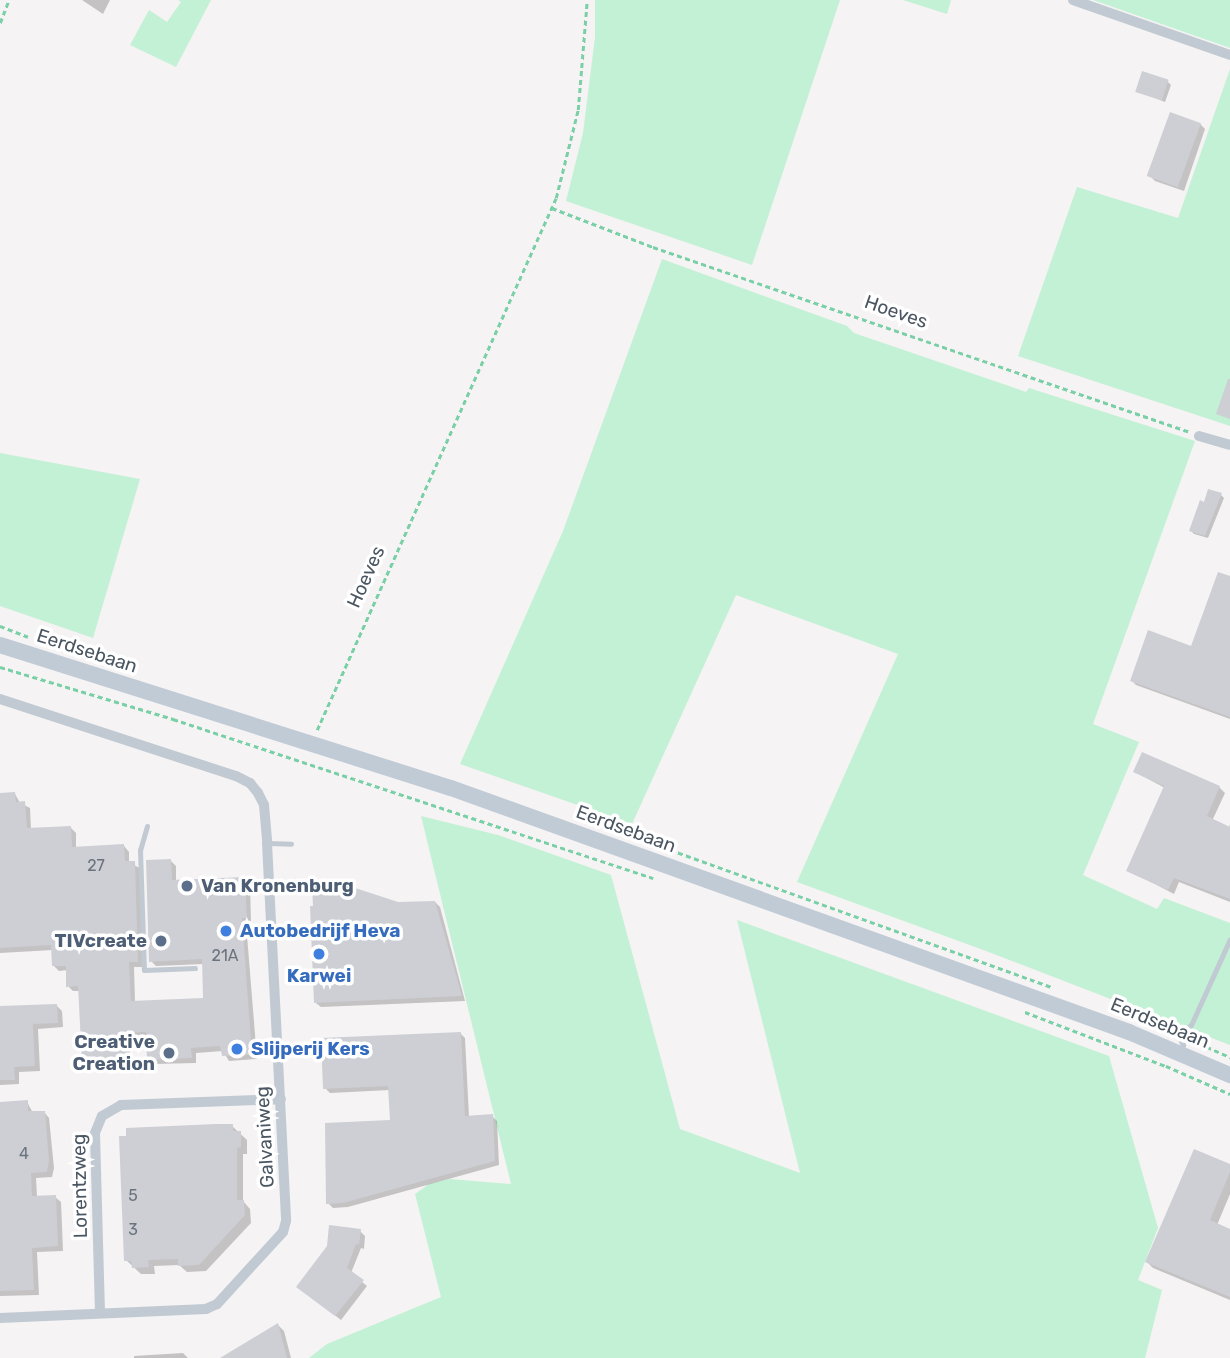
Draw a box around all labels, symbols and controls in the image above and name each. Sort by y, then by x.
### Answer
street label: Hoeves [861,291,931,333]
street label: Hoeves [342,543,390,611]
street label: Eerdsebaan [34,624,140,678]
street label: Eerdsebaan [573,800,679,858]
house number: 27 [87,856,105,876]
place label: Van Kronenburg [201,875,354,897]
marker: Van Kronenburg [179,878,195,894]
place label: Autobedrijf Heva [240,920,401,942]
marker: Autobedrijf Heva [218,923,234,939]
place label: TIVcreate [54,930,147,952]
marker: TIVcreate [153,933,169,949]
house number: 21A [212,946,238,966]
marker: Karwei [311,946,327,962]
place label: Karwei [287,965,351,987]
street label: Eerdsebaan [1107,993,1213,1053]
place label: Creative Creation [73,1031,155,1075]
place label: Slijperij Kers [251,1038,370,1060]
marker: Slijperij Kers [229,1041,245,1057]
marker: Creative Creation [161,1045,177,1061]
street label: Galvaniweg [251,1086,279,1188]
street label: Lorentzweg [68,1134,92,1238]
house number: 4 [19,1144,29,1164]
house number: 5 [128,1186,138,1206]
house number: 3 [128,1220,138,1240]

